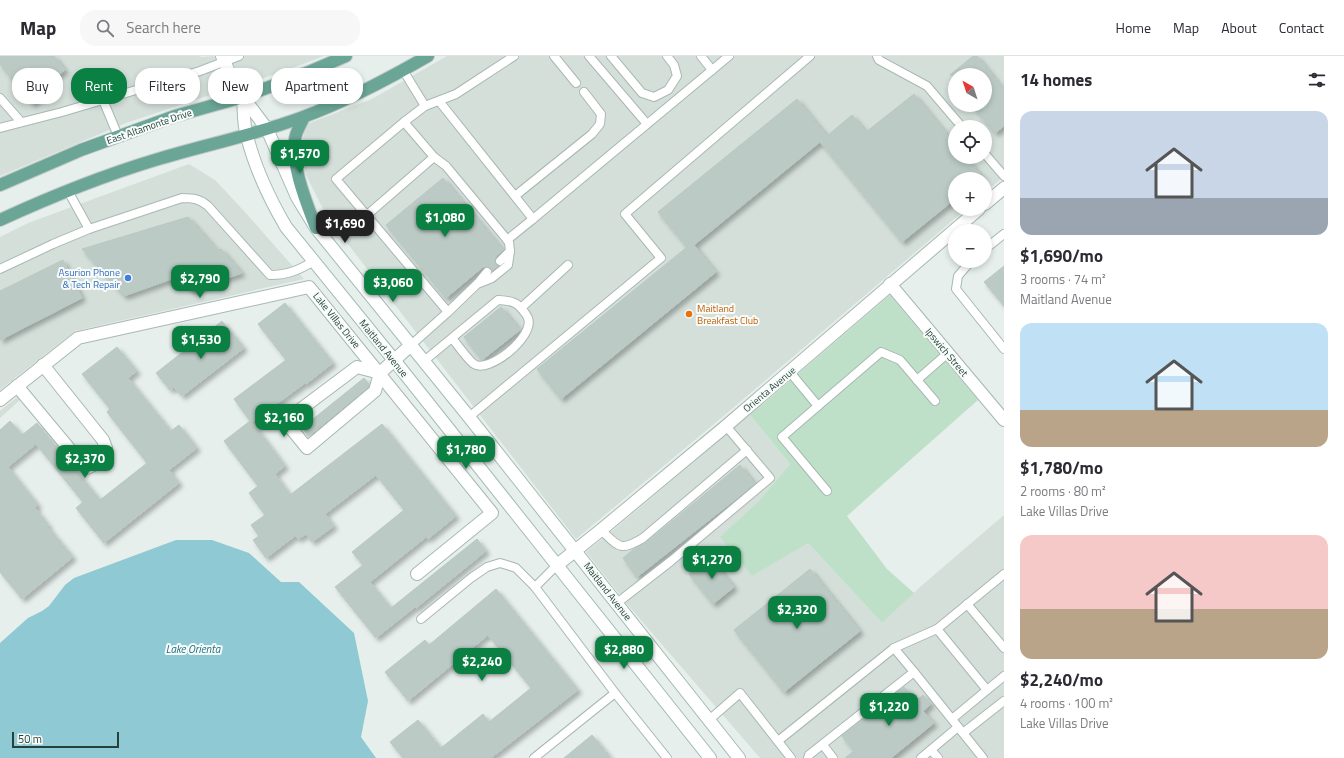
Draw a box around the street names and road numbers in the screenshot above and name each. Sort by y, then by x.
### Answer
street label: East Altamonte Drive [104,105,194,148]
street label: Lake Villas Drive [309,289,364,351]
street label: Maitland Avenue [356,316,412,380]
street label: Ipswich Street [922,325,972,380]
street label: Orienta Avenue [740,363,799,416]
street label: Maitland Avenue [580,559,635,624]

